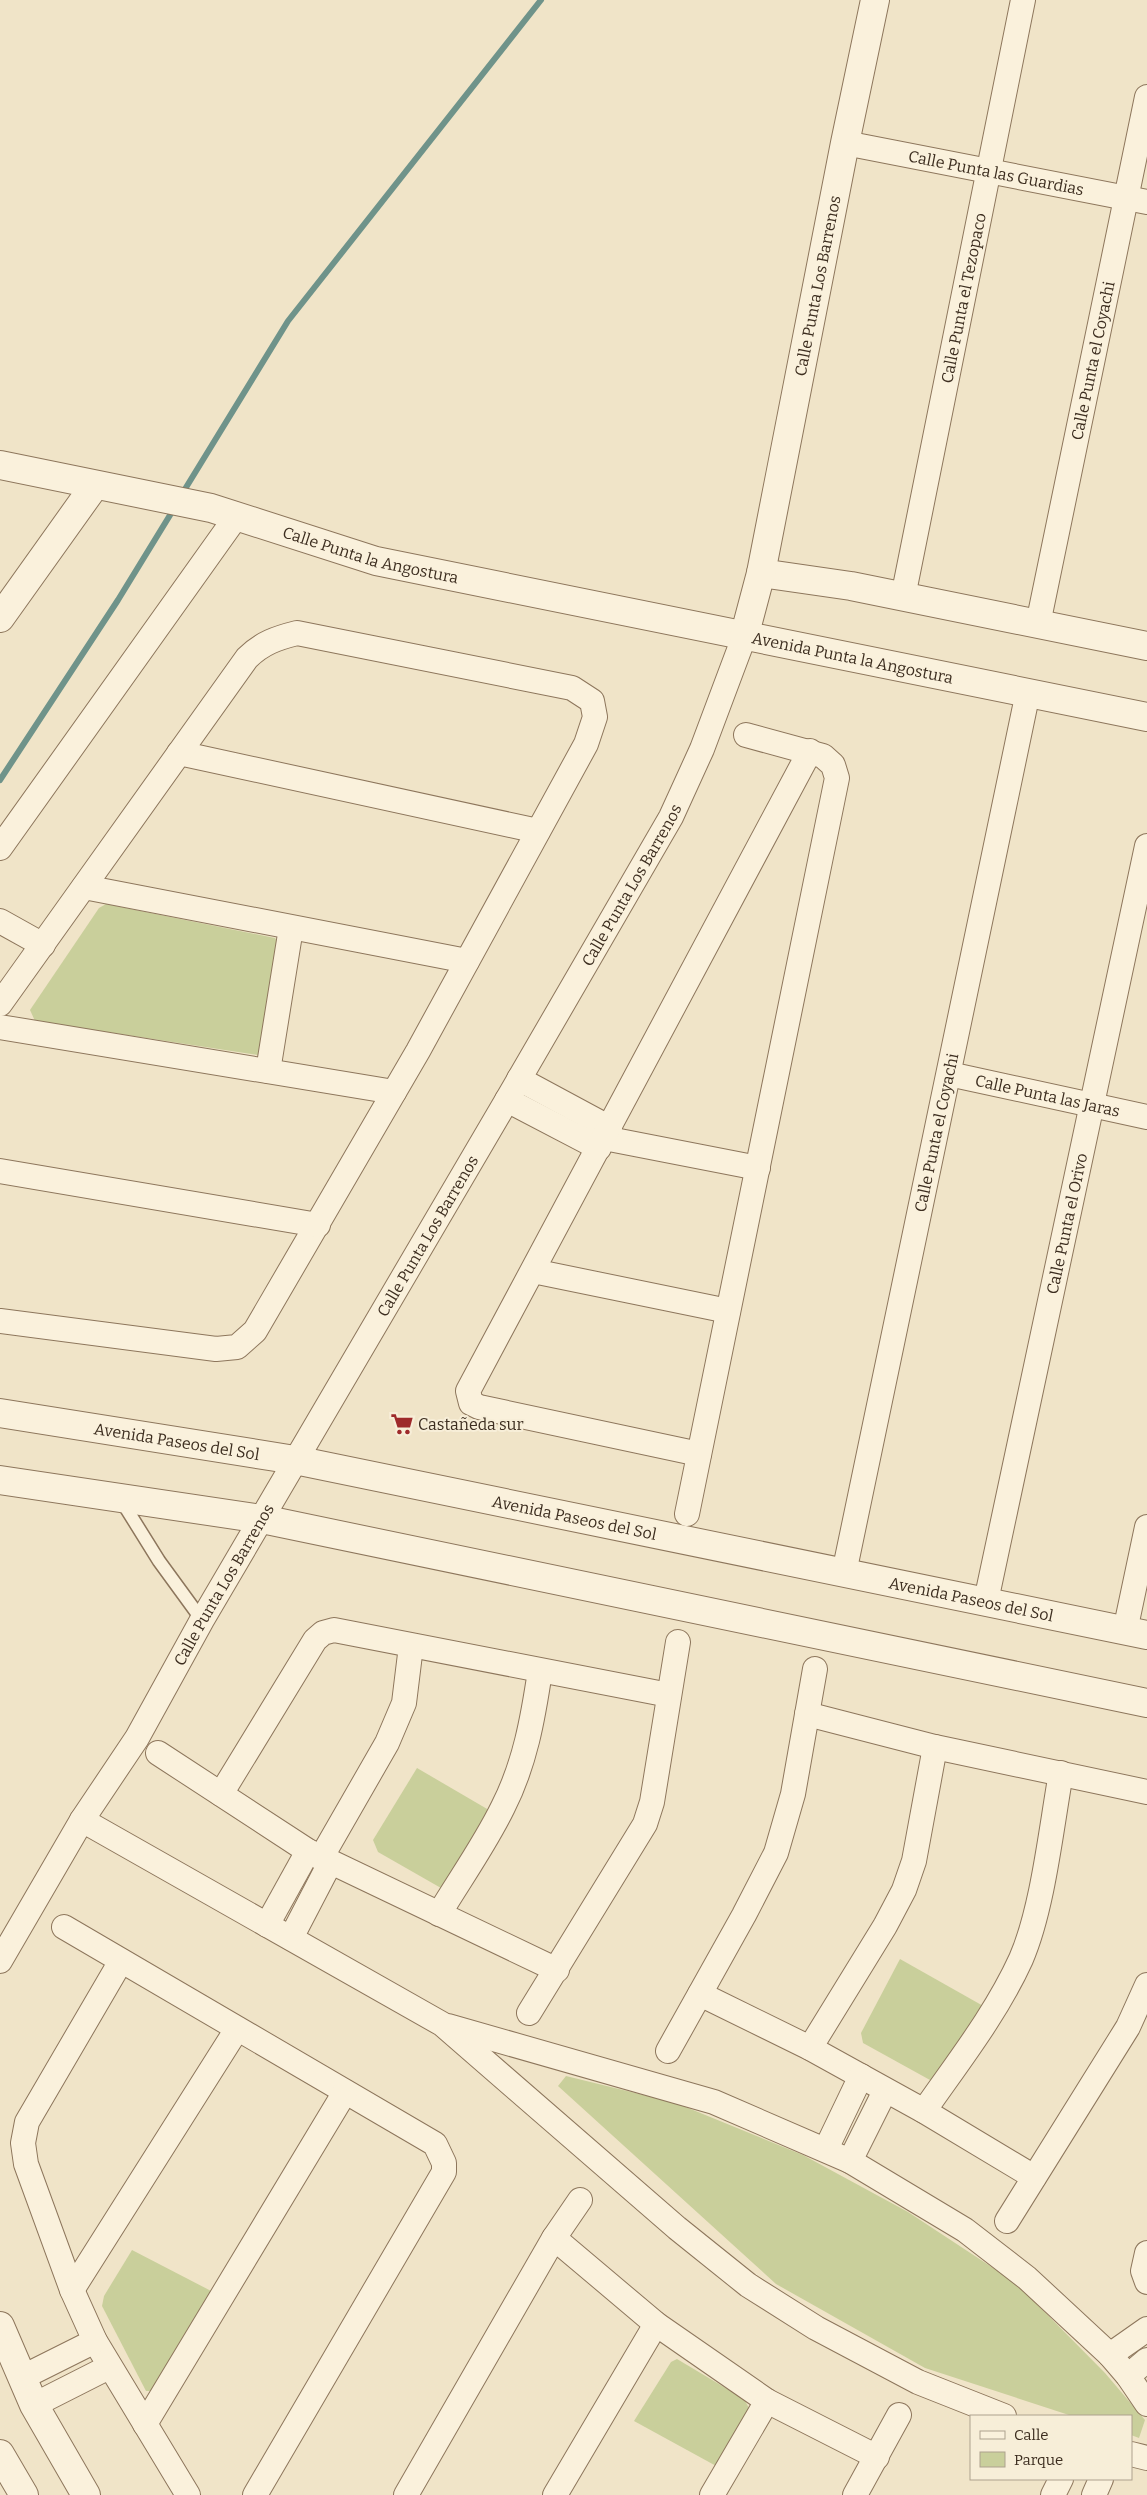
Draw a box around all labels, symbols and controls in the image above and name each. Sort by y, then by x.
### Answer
street label: Calle Punta las Guardias [907,147,1085,199]
street label: Calle Punta Los Barrenos [791,194,845,378]
street label: Calle Punta el Tezopaco [937,211,990,385]
street label: Calle Punta el Coyachi [1067,279,1119,442]
street label: Calle Punta la Angostura [280,523,460,587]
street label: Avenida Punta la Angostura [750,628,955,688]
street label: Calle Punta Los Barrenos [578,801,686,969]
street label: Calle Punta el Coyachi [911,1051,962,1214]
street label: Calle Punta las Jaras [973,1071,1122,1121]
street label: Calle Punta el Orivo [1043,1151,1091,1296]
street label: Calle Punta Los Barrenos [373,1152,482,1320]
supermarket icon: Castañeda sur [389,1411,415,1437]
place label: Castañeda sur [418,1415,524,1434]
street label: Avenida Paseos del Sol [93,1419,261,1464]
street label: Avenida Paseos del Sol [490,1492,659,1544]
street label: Calle Punta Los Barrenos [170,1500,278,1669]
street label: Avenida Paseos del Sol [887,1573,1055,1626]
legend [970,2415,1132,2480]
text: Calle [1014,2426,1048,2444]
text: Parque [1014,2451,1063,2469]

